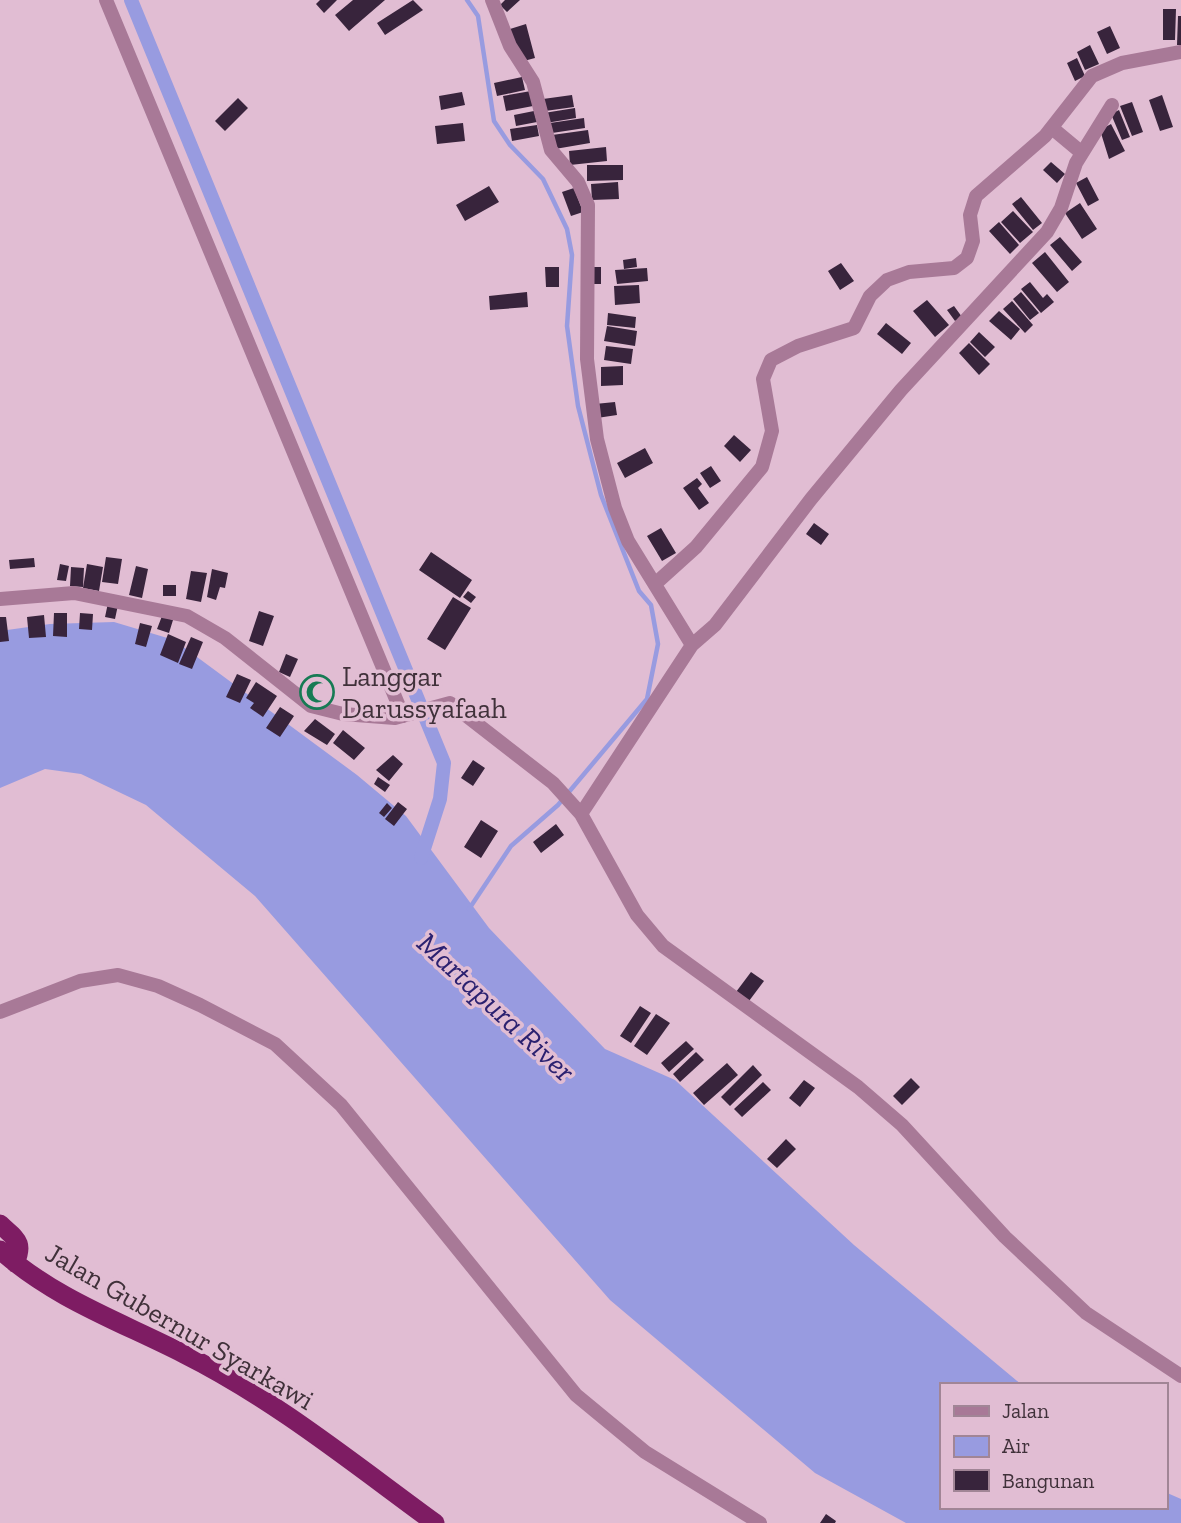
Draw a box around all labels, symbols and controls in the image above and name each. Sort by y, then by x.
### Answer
place label: Langgar Darussyafaah [342,660,507,725]
mosque icon: Langgar Darussyafaah [298,673,336,711]
water label: Martapura River [410,925,583,1090]
street label: Jalan Gubernur Syarkawi [40,1236,320,1417]
legend [940,1383,1167,1509]
text: Jalan [1002,1398,1049,1423]
text: Air [1002,1433,1030,1458]
text: Bangunan [1002,1468,1094,1493]

